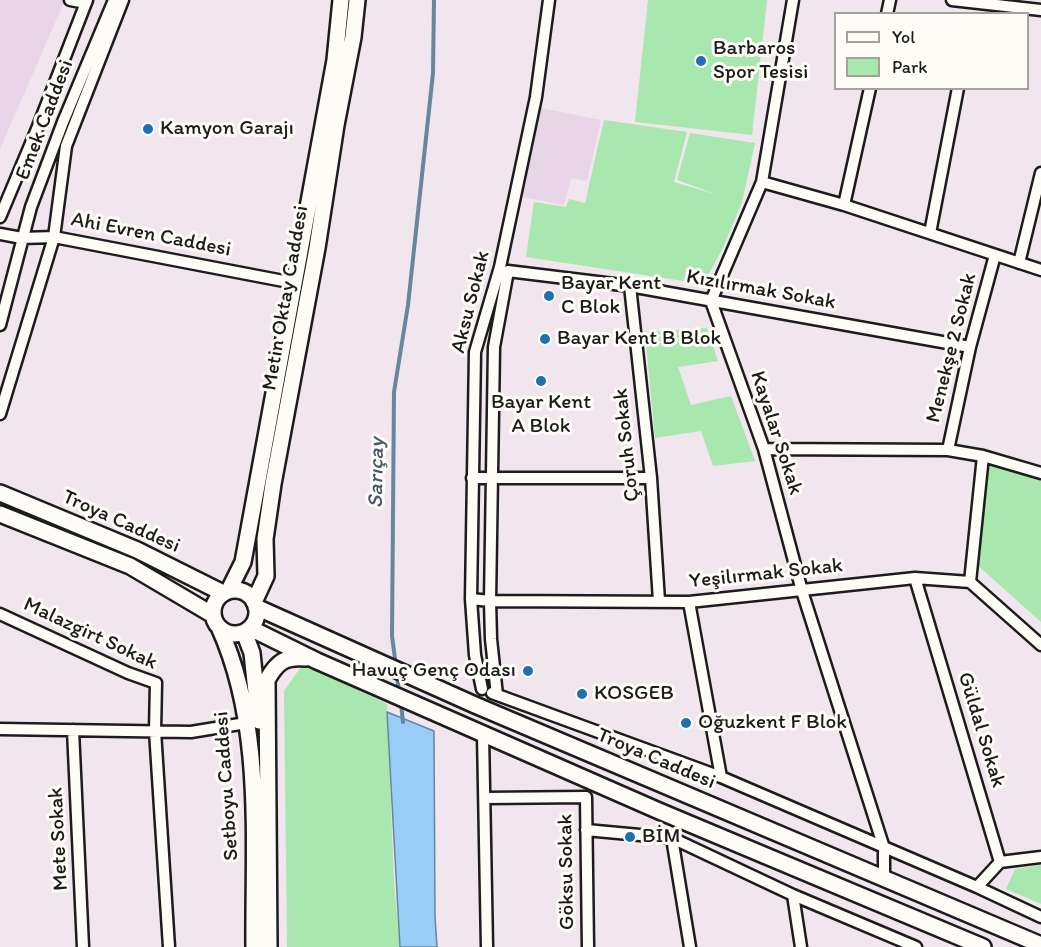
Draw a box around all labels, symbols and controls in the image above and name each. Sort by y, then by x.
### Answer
legend [834,12,1029,90]
text: Yol [892,26,915,48]
place label: Barbaros Spor Tesisi [713,36,808,86]
marker: Barbaros Spor Tesisi [694,54,708,68]
street label: Emek Caddesi [11,56,79,184]
text: Park [892,56,927,78]
place label: Kamyon Garajı [160,116,294,142]
marker: Kamyon Garajı [141,122,155,136]
street label: Metin Oktay Caddesi [257,204,315,392]
street label: Ahi Evren Caddesi [69,207,233,263]
street label: Aksu Sokak [446,248,496,356]
street label: Kızılırmak Sokak [684,264,838,316]
street label: Menekşe 2 Sokak [921,270,983,426]
place label: Bayar Kent C Blok [561,271,661,321]
marker: Bayar Kent C Blok [542,289,556,303]
place label: Bayar Kent B Blok [557,326,721,352]
marker: Bayar Kent B Blok [538,332,552,346]
street label: Kayalar Sokak [744,368,808,498]
marker: Bayar Kent A Blok [534,374,548,388]
street label: Çoruh Sokak [609,387,645,503]
place label: Bayar Kent A Blok [491,390,591,440]
water label: Sarıçay [363,438,391,508]
street label: Troya Caddesi [58,485,184,559]
street label: Yeşilırmak Sokak [688,553,844,595]
street label: Malazgirt Sokak [19,592,161,676]
place label: Havuç Genç Odası [352,658,516,684]
marker: Havuç Genç Odası [521,664,535,678]
street label: Güldal Sokak [952,669,1010,791]
place label: KOSGEB [594,681,674,707]
marker: KOSGEB [575,687,589,701]
street label: Setboyu Caddesi [209,710,245,862]
place label: Oğuzkent F Blok [698,710,847,736]
marker: Oğuzkent F Blok [679,716,693,730]
street label: Troya Caddesi [593,723,719,795]
street label: Mete Sokak [44,787,74,891]
street label: Göksu Sokak [553,814,581,930]
place label: BİM [642,824,680,850]
marker: BİM [623,830,637,844]

